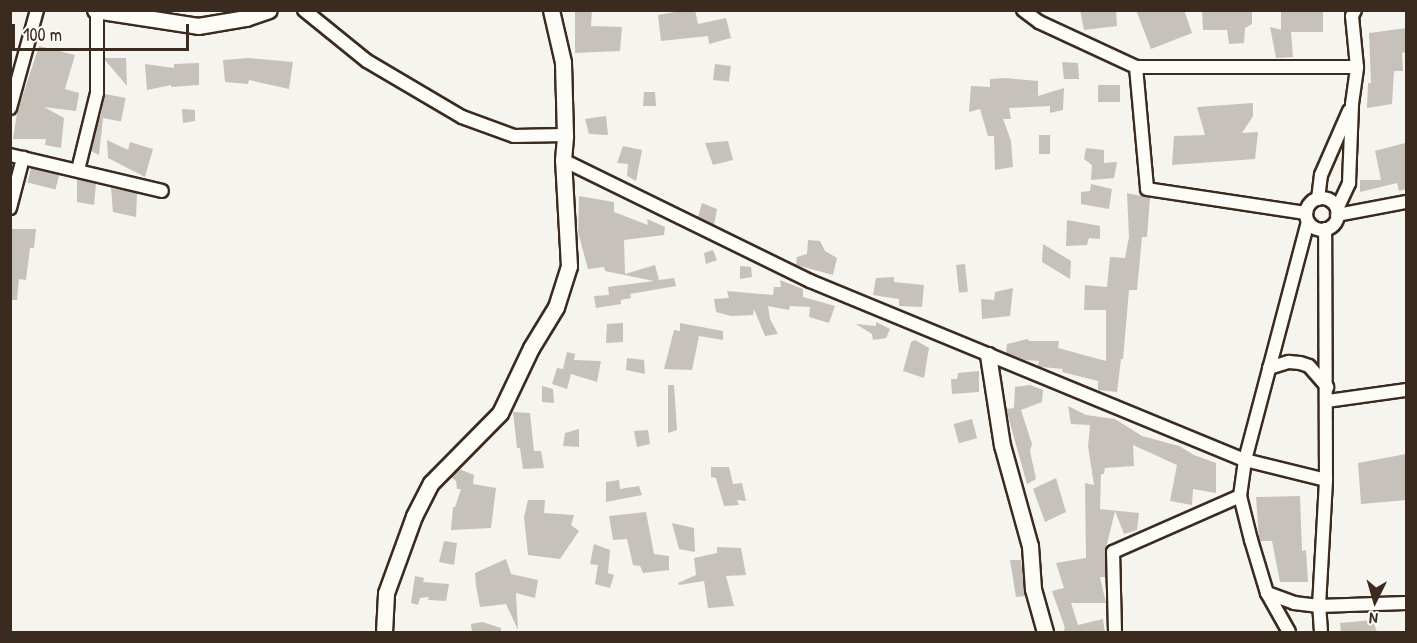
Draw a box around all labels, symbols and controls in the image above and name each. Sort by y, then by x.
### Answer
scale bar [15,12,192,50]
text: 100 m [23,22,62,47]
north arrow [1345,571,1405,631]
text: N [1368,608,1379,630]

